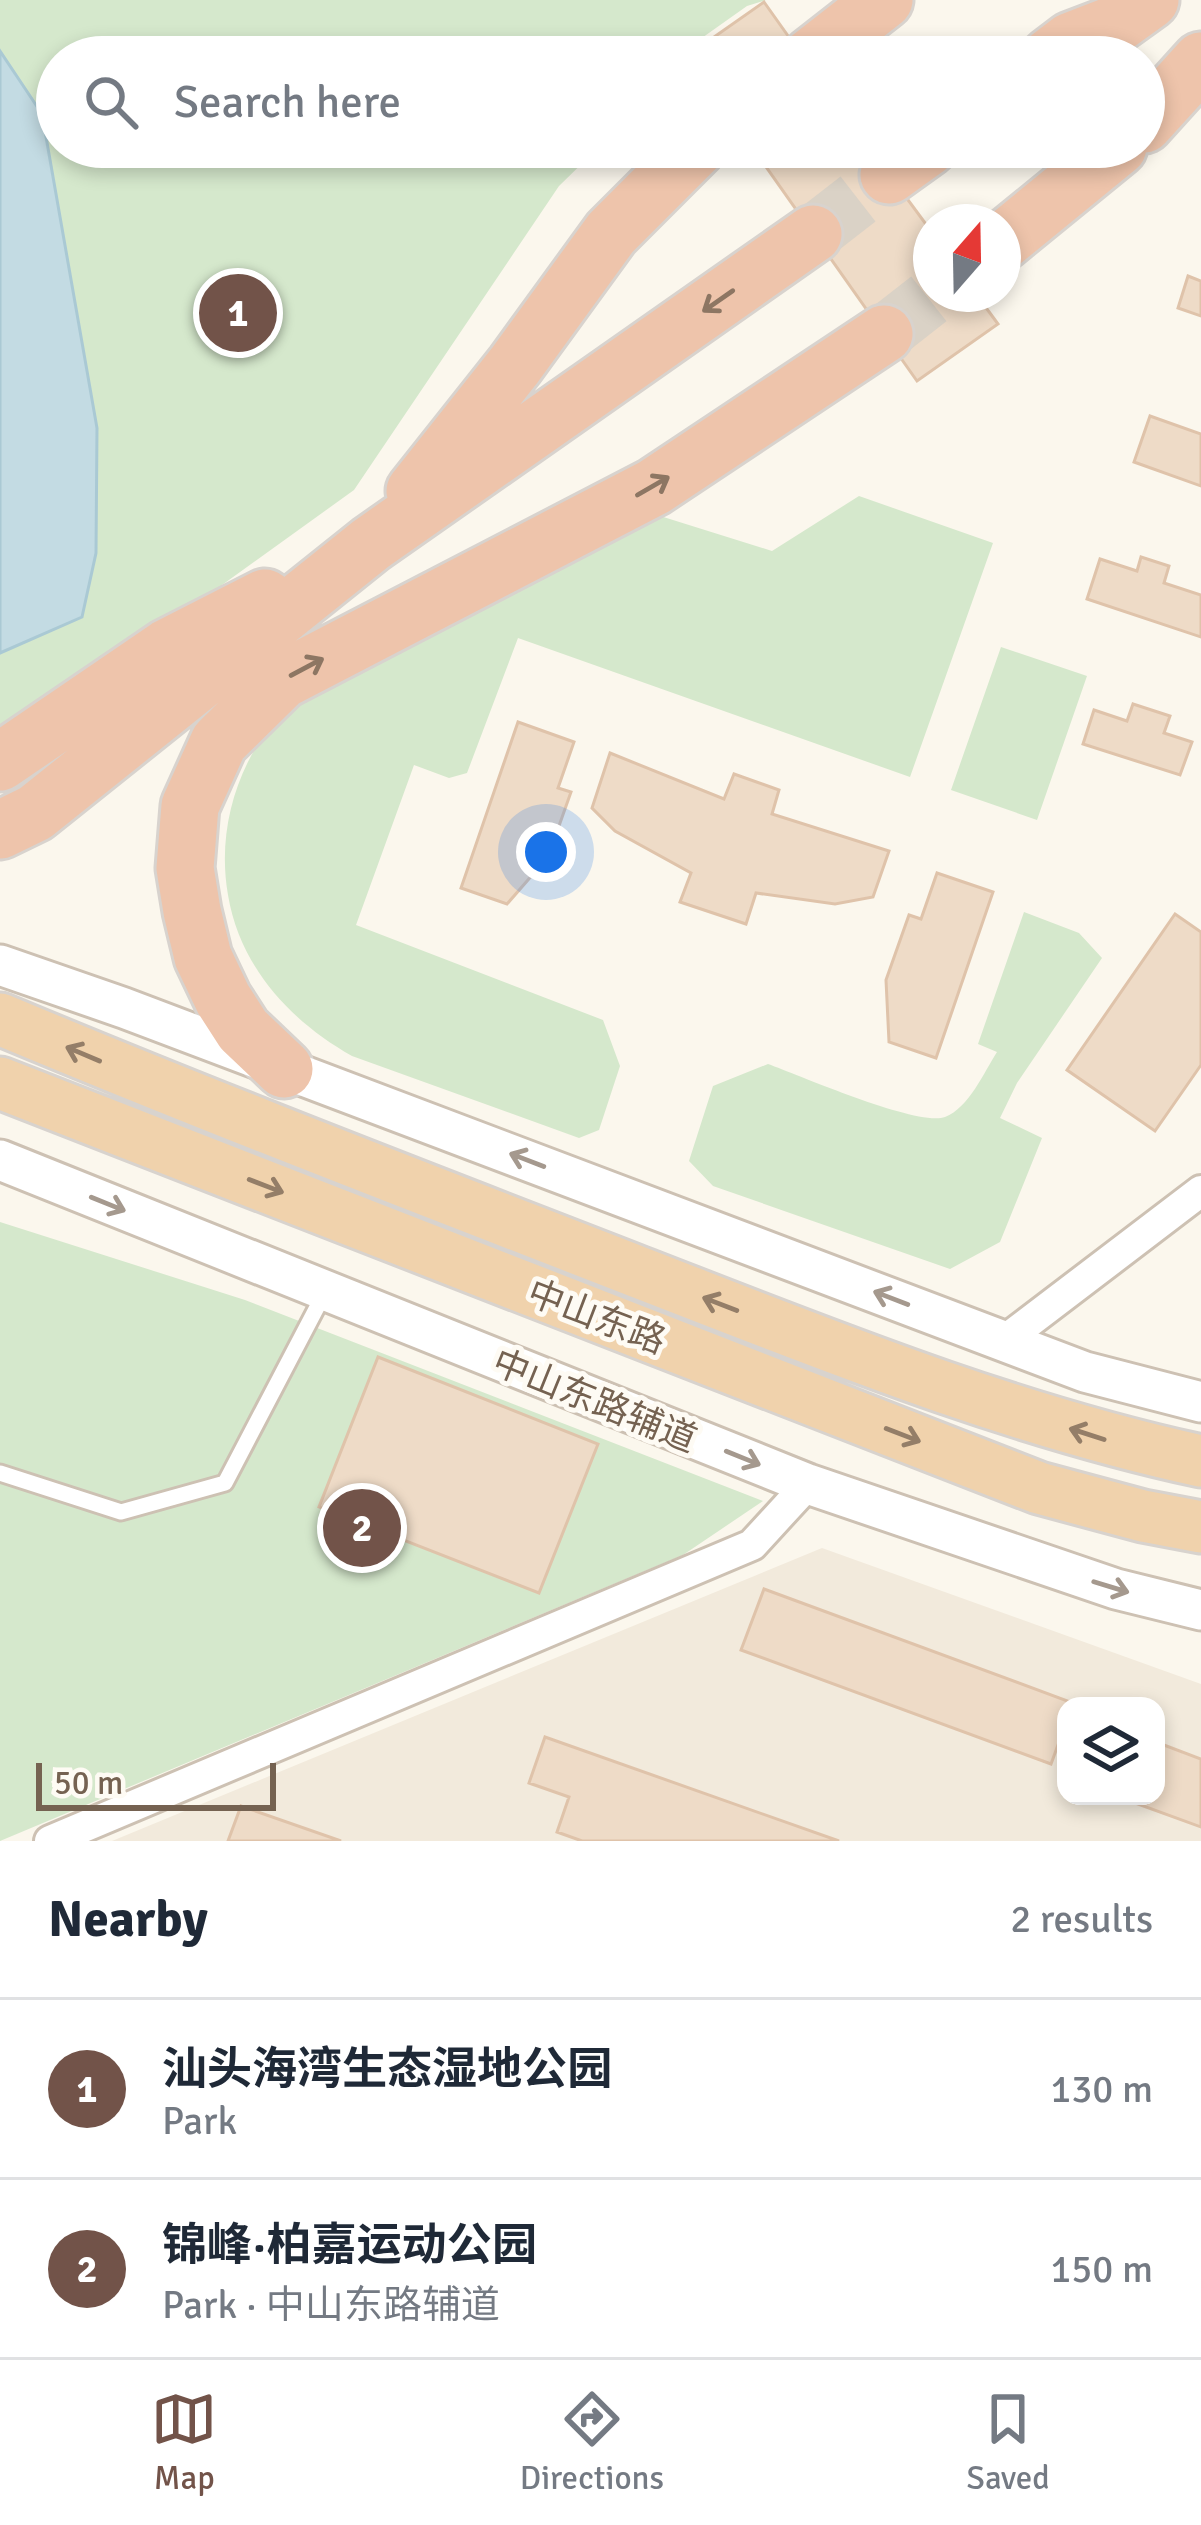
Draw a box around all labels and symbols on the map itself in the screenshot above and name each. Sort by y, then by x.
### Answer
north arrow [913,204,1021,312]
pin: 1 [199,268,277,358]
one-way arrow [701,288,735,313]
one-way arrow [634,473,669,497]
one-way arrow [289,654,325,677]
your location [516,822,576,882]
one-way arrow [65,1042,102,1063]
one-way arrow [509,1148,546,1170]
one-way arrow [246,1177,283,1199]
one-way arrow [89,1195,126,1216]
street label: 中山东路 [521,1271,672,1364]
one-way arrow [874,1286,911,1308]
one-way arrow [702,1292,739,1313]
street label: 中山东路辅道 [486,1340,703,1463]
one-way arrow [1069,1422,1107,1444]
one-way arrow [884,1425,921,1447]
one-way arrow [724,1449,761,1471]
pin: 2 [323,1483,401,1573]
one-way arrow [1091,1577,1129,1599]
scale bar [36,1757,276,1810]

